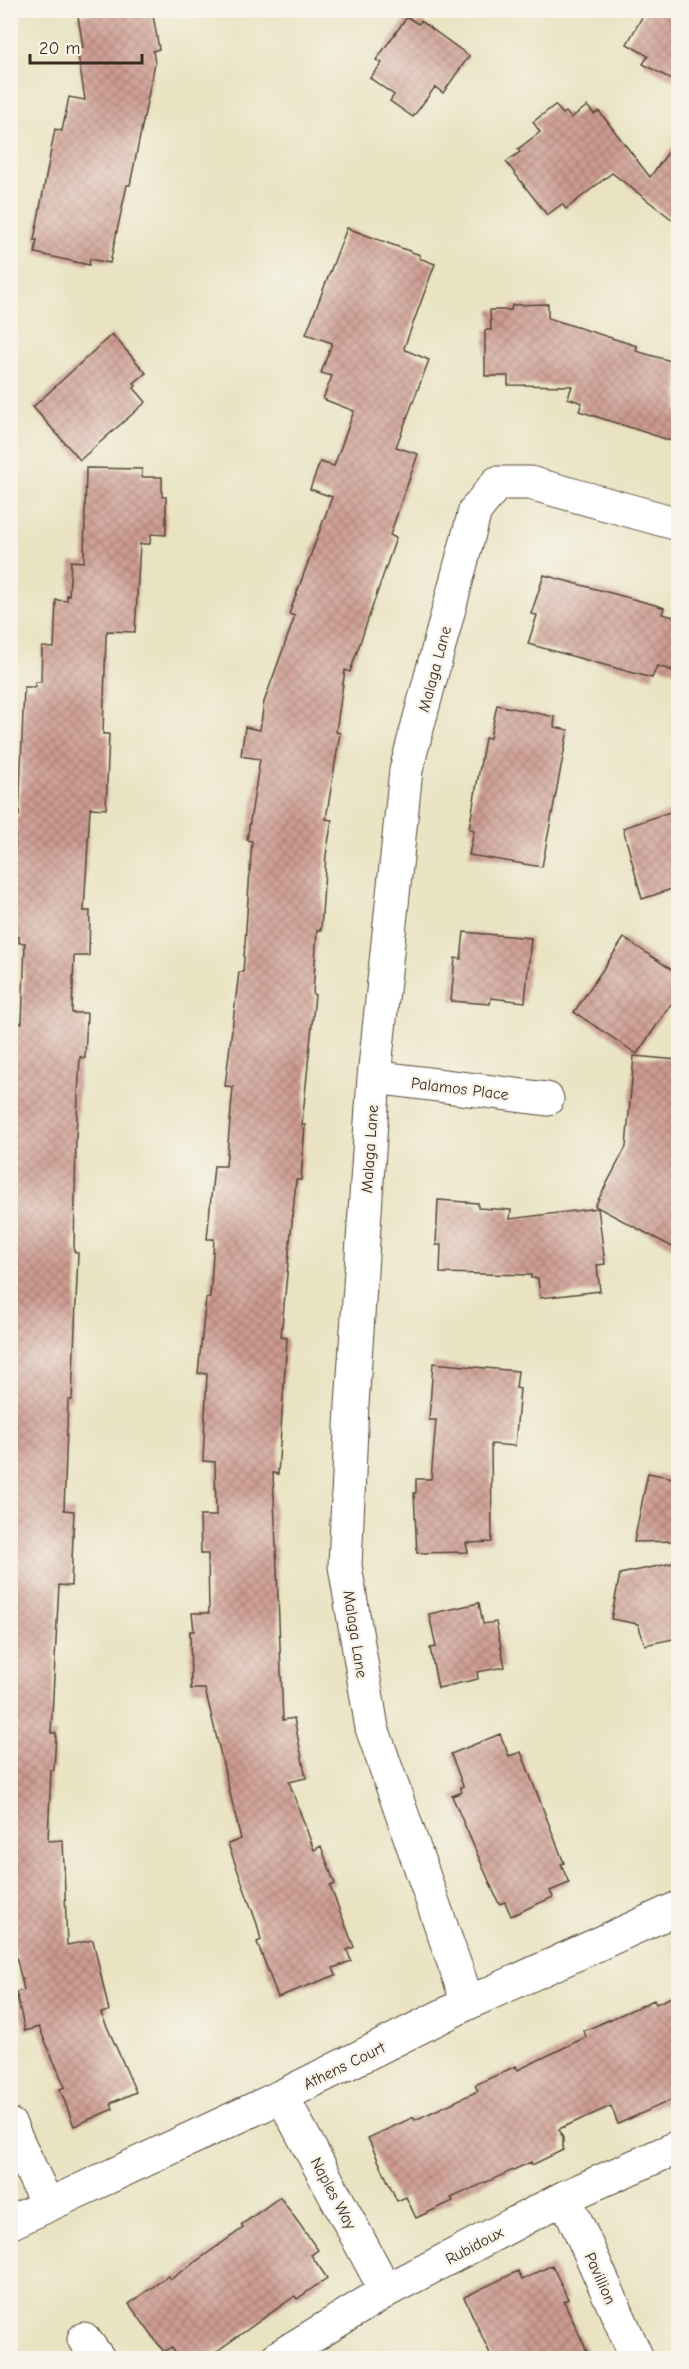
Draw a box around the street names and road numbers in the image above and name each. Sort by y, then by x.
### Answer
street label: Malaga Lane [415,624,455,714]
street label: Palamos Place [410,1074,510,1104]
street label: Malaga Lane [358,1104,382,1194]
street label: Malaga Lane [339,1589,371,1679]
street label: Athens Court [301,2038,389,2093]
street label: Naples Way [307,2154,360,2233]
street label: Rubidoux [443,2223,507,2269]
street label: Pavillion [581,2250,619,2307]

